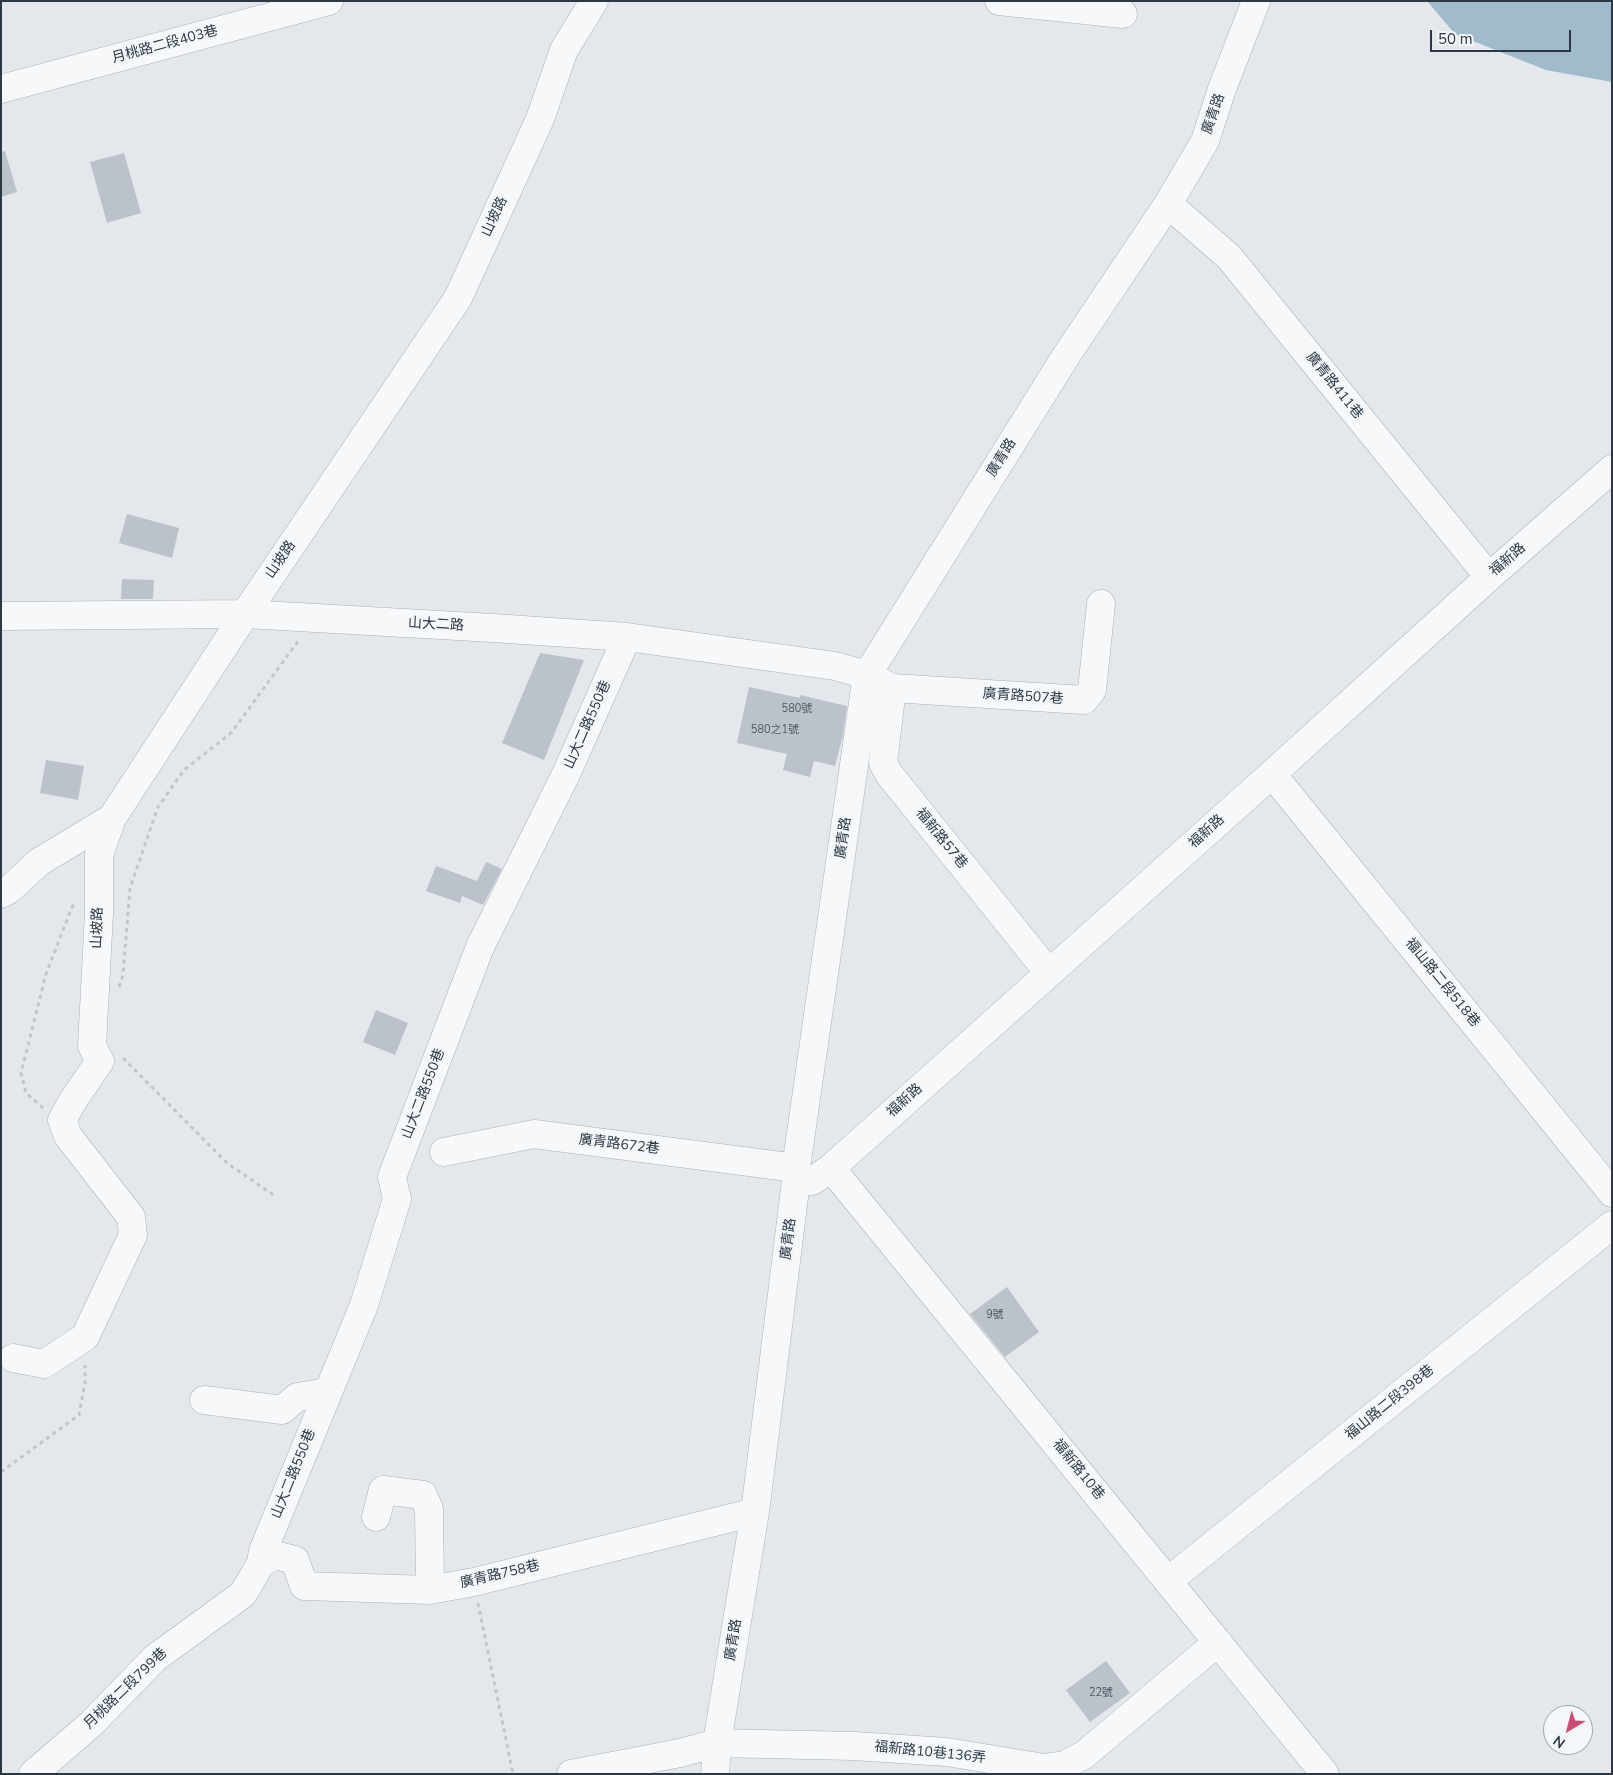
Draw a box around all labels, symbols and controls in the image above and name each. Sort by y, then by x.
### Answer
scale bar [1433,20,1574,52]
street label: 月桃路二段403巷 [110,23,220,67]
text: 50 m [1438,29,1473,49]
street label: 廣青路 [1199,91,1229,137]
street label: 山坡路 [479,194,511,240]
street label: 廣青路411巷 [1302,349,1366,423]
street label: 廣青路 [984,436,1020,480]
street label: 山坡路 [262,538,300,582]
street label: 福新路 [1487,540,1529,580]
street label: 山大二路 [408,615,464,635]
street label: 山大二路550巷 [561,678,615,772]
street label: 廣青路507巷 [982,686,1064,708]
house number: 580號 [782,702,812,716]
house number: 580之1號 [751,723,799,737]
street label: 福新路57巷 [912,805,970,873]
street label: 福新路 [1186,812,1228,852]
street label: 廣青路 [833,816,855,860]
street label: 山坡路 [89,907,107,949]
street label: 福山路二段518巷 [1401,935,1483,1031]
street label: 山大二路550巷 [399,1047,449,1141]
street label: 福新路 [884,1081,926,1121]
street label: 廣青路672巷 [578,1132,660,1158]
street label: 廣青路 [778,1217,800,1261]
house number: 9號 [986,1308,1004,1322]
street label: 福山路二段398巷 [1342,1362,1438,1444]
street label: 山大二路550巷 [268,1427,320,1521]
street label: 福新路10巷 [1049,1436,1107,1504]
street label: 廣青路758巷 [459,1558,541,1592]
street label: 廣青路 [722,1618,746,1662]
street label: 月桃路二段799巷 [81,1645,171,1733]
house number: 22號 [1089,1686,1113,1700]
north arrow [1543,1705,1593,1755]
text: N [1549,1731,1569,1752]
street label: 福新路10巷136弄 [873,1739,987,1767]

